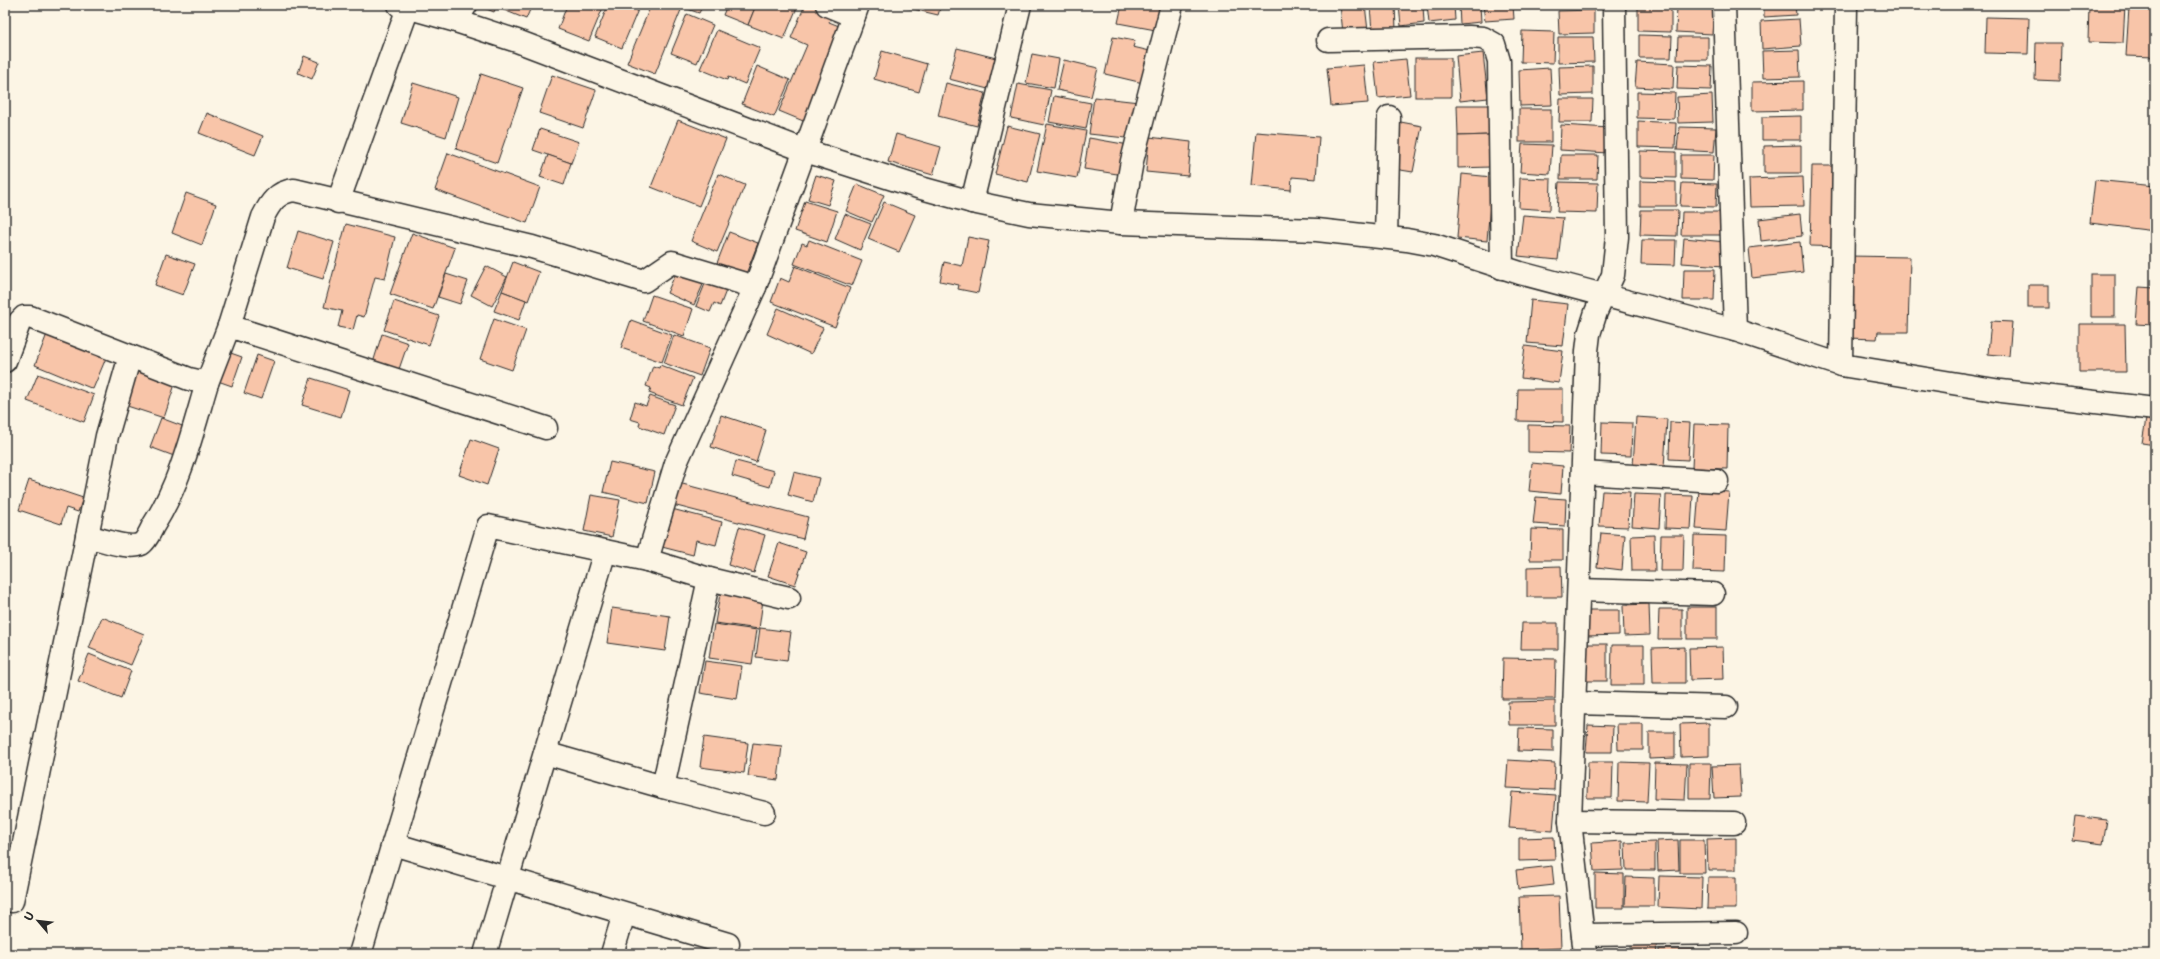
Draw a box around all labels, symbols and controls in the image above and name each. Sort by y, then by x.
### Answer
north arrow [18,901,58,941]
text: U [19,908,38,924]

